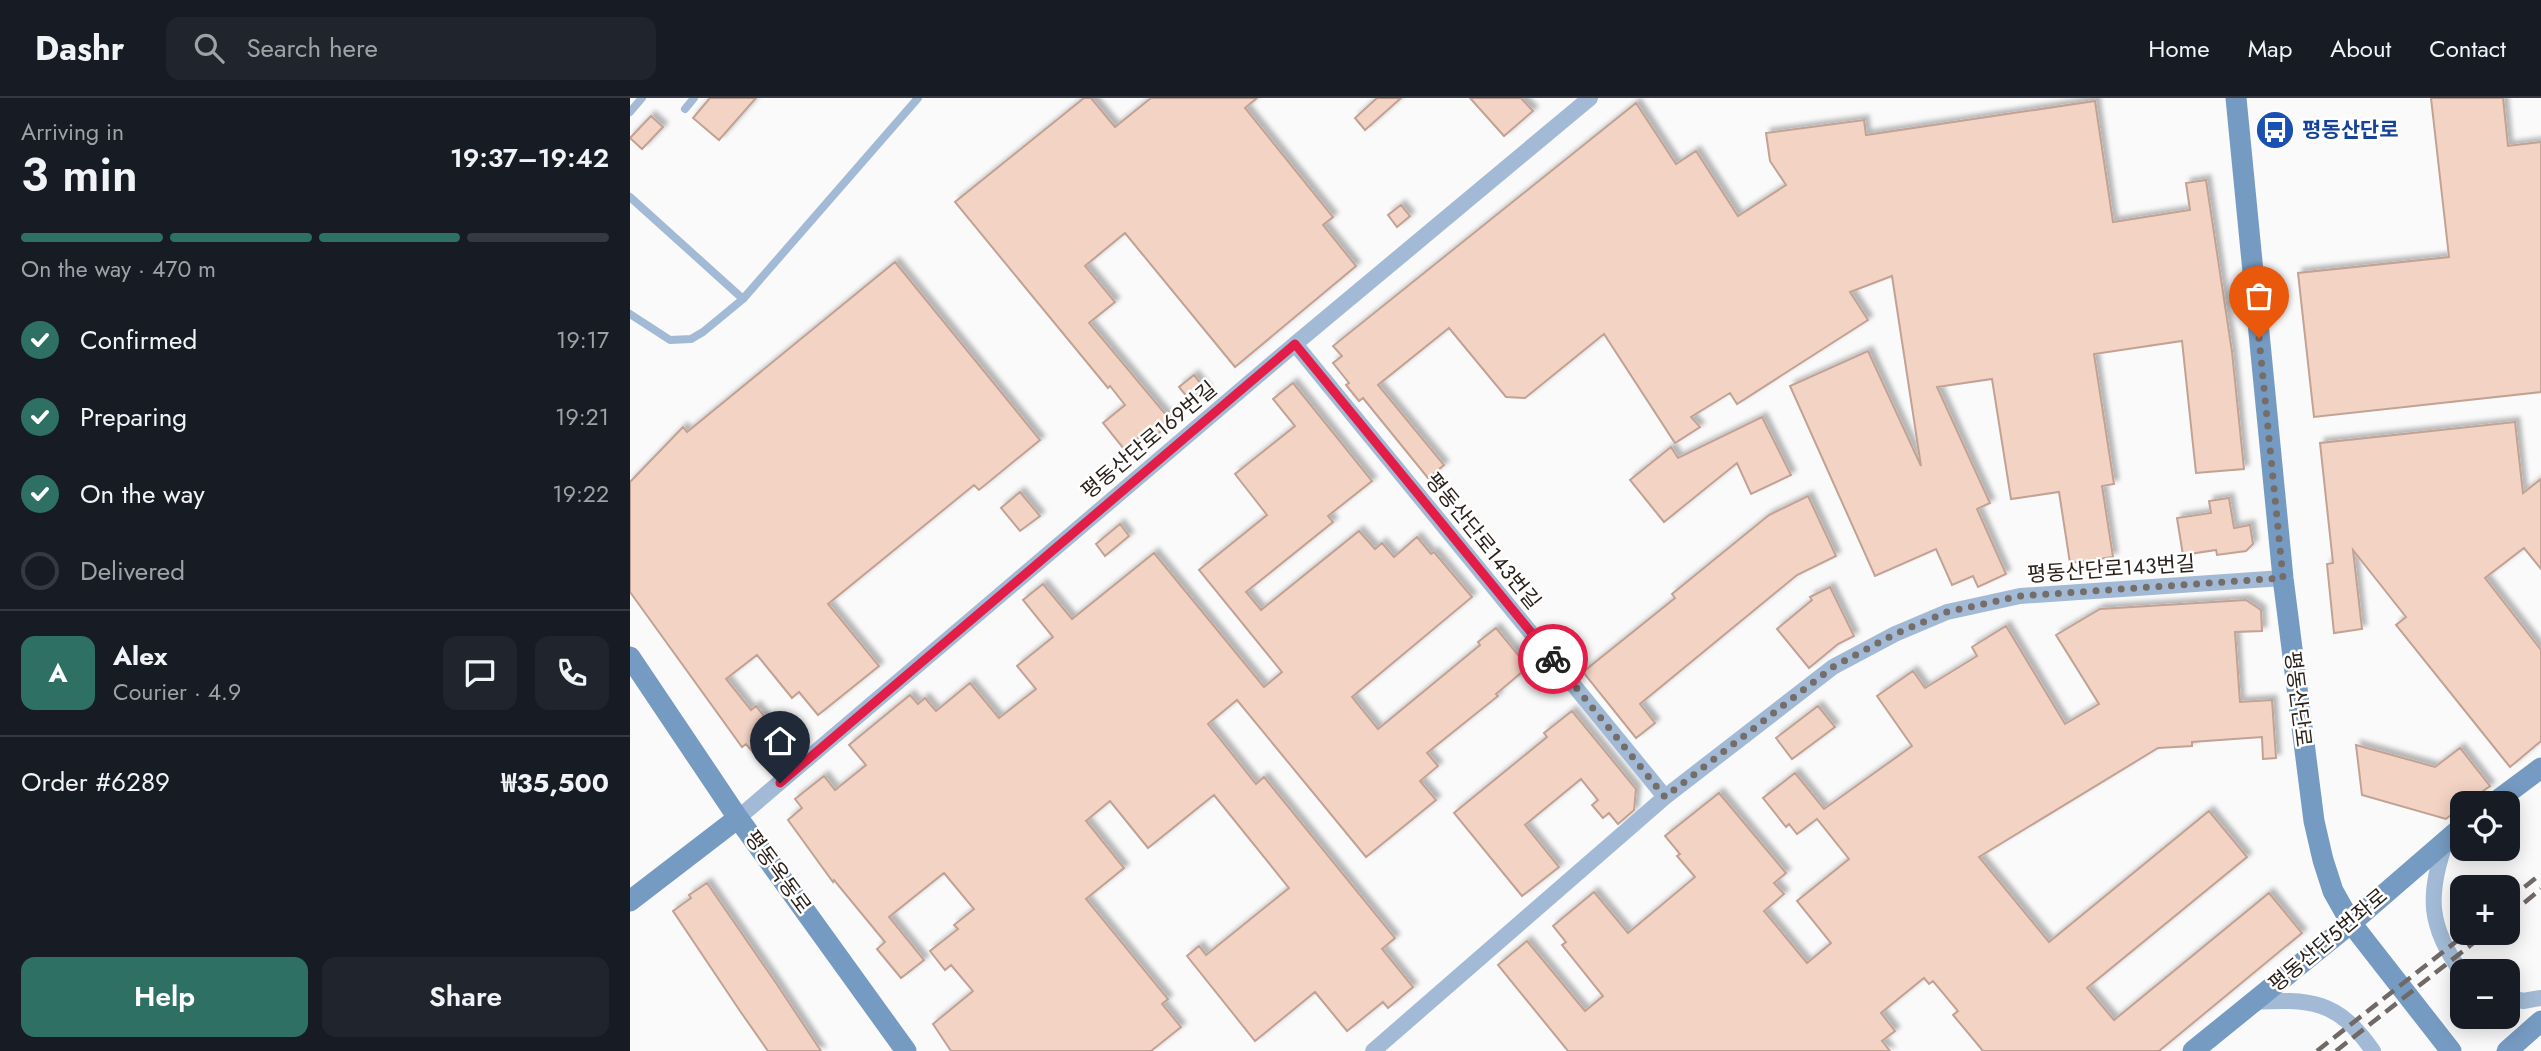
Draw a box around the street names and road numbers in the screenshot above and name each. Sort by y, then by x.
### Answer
street label: 평동산단로169번길 [1075,374,1223,506]
street label: 평동산단로143번길 [1418,466,1548,616]
street label: 평동산단로143번길 [2026,548,2196,590]
street label: 평동산단로 [2277,649,2319,749]
street label: 평동옥동로 [737,824,819,920]
street label: 평동산단5번좌로 [2262,881,2394,999]

